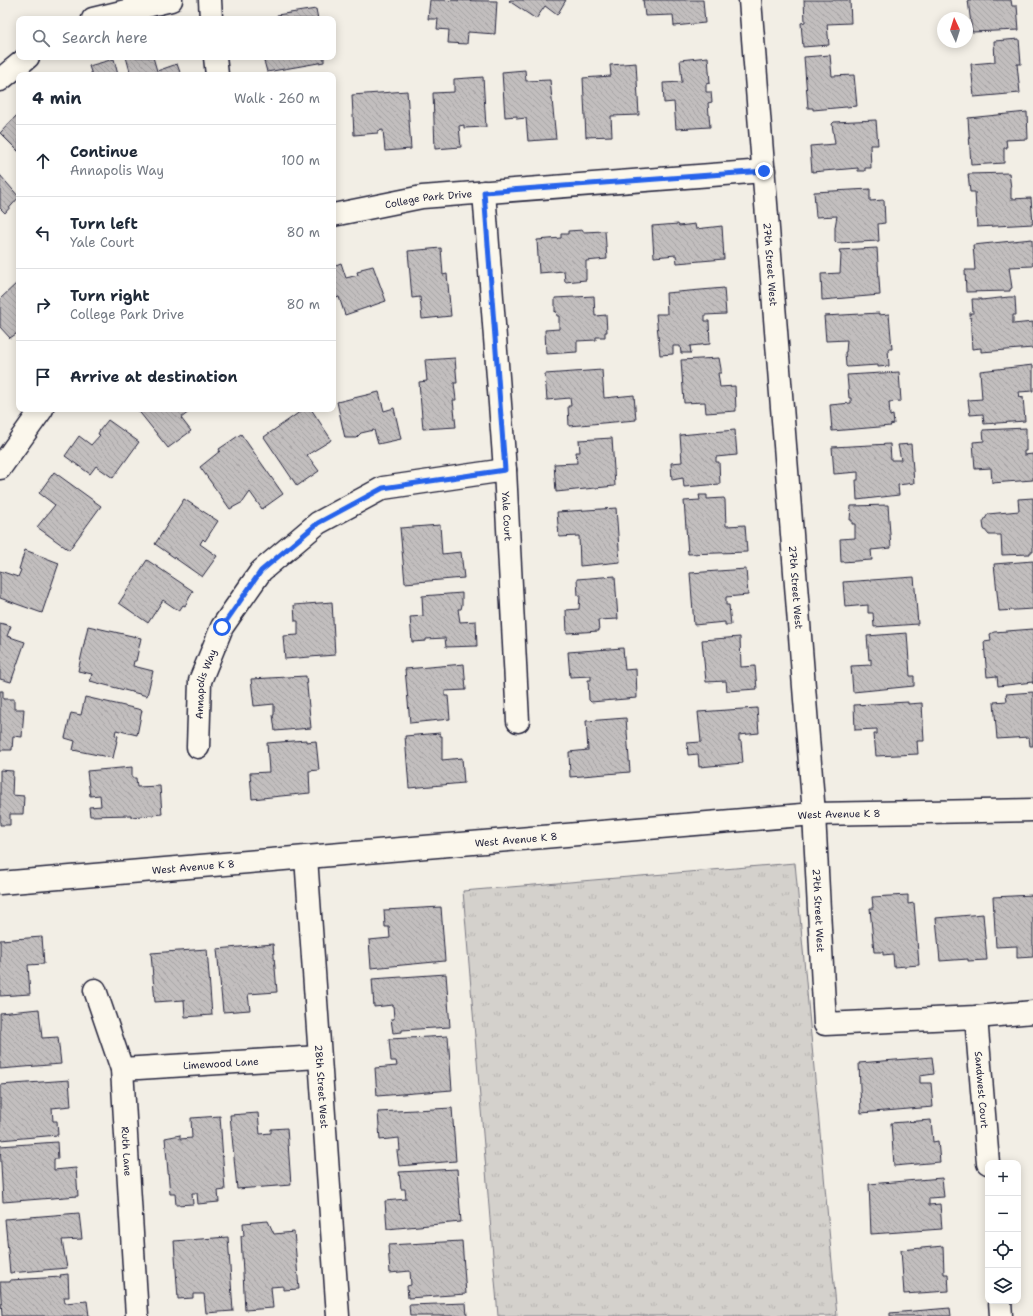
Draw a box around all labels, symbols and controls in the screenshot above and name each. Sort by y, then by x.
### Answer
north arrow [937,12,973,48]
search box [16,16,336,60]
icon: search [30,27,52,49]
text: Search here [62,28,148,48]
text: 4 min [32,87,82,109]
text: Walk · 260 m [234,90,320,107]
text: Continue [70,142,138,162]
icon: ahead [32,150,54,172]
text: 100 m [281,152,320,169]
text: Annapolis Way [70,162,164,179]
route end [755,162,773,180]
street label: College Park Drive [384,187,473,211]
text: Turn left [70,214,138,234]
icon: left [32,222,54,244]
street label: 27th Street West [761,222,780,307]
text: 80 m [286,224,320,241]
text: Yale Court [70,234,134,251]
text: Turn right [70,286,150,306]
icon: right [32,294,54,316]
text: 80 m [286,296,320,313]
text: College Park Drive [70,306,184,323]
icon: arrive [32,366,54,388]
text: Arrive at destination [70,367,238,387]
street label: Yale Court [499,491,515,541]
street label: 27th Street West [786,545,805,630]
route start [213,618,231,636]
street label: Annapolis Way [193,647,219,719]
street label: West Avenue K 8 [797,807,881,822]
street label: West Avenue K 8 [474,830,558,850]
street label: West Avenue K 8 [151,857,235,877]
street label: 27th Street West [810,868,827,953]
street label: 28th Street West [312,1044,331,1129]
street label: Sandwest Court [972,1051,991,1129]
street label: Limewood Lane [183,1055,259,1072]
street label: Ruth Lane [119,1126,135,1177]
map controls [985,1160,1021,1304]
button: + [985,1160,1021,1196]
button: − [985,1196,1021,1232]
button: locate [985,1232,1021,1268]
button: layers [985,1268,1021,1304]

